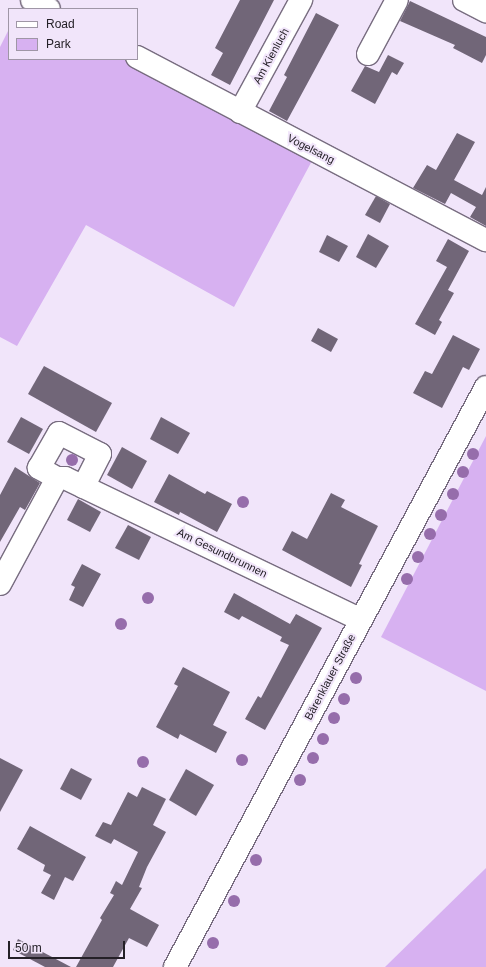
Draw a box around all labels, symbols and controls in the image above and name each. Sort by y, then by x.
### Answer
legend [8,8,138,60]
text: Road [46,17,75,31]
street label: Am Kienluch [250,26,292,86]
text: Park [46,37,71,51]
street label: Vogelsang [285,131,337,167]
street label: Am Gesundbrunnen [175,525,269,581]
street label: Bärenklauer Straße [302,632,358,722]
scale bar [10,933,127,959]
text: 50 m [15,941,42,955]

